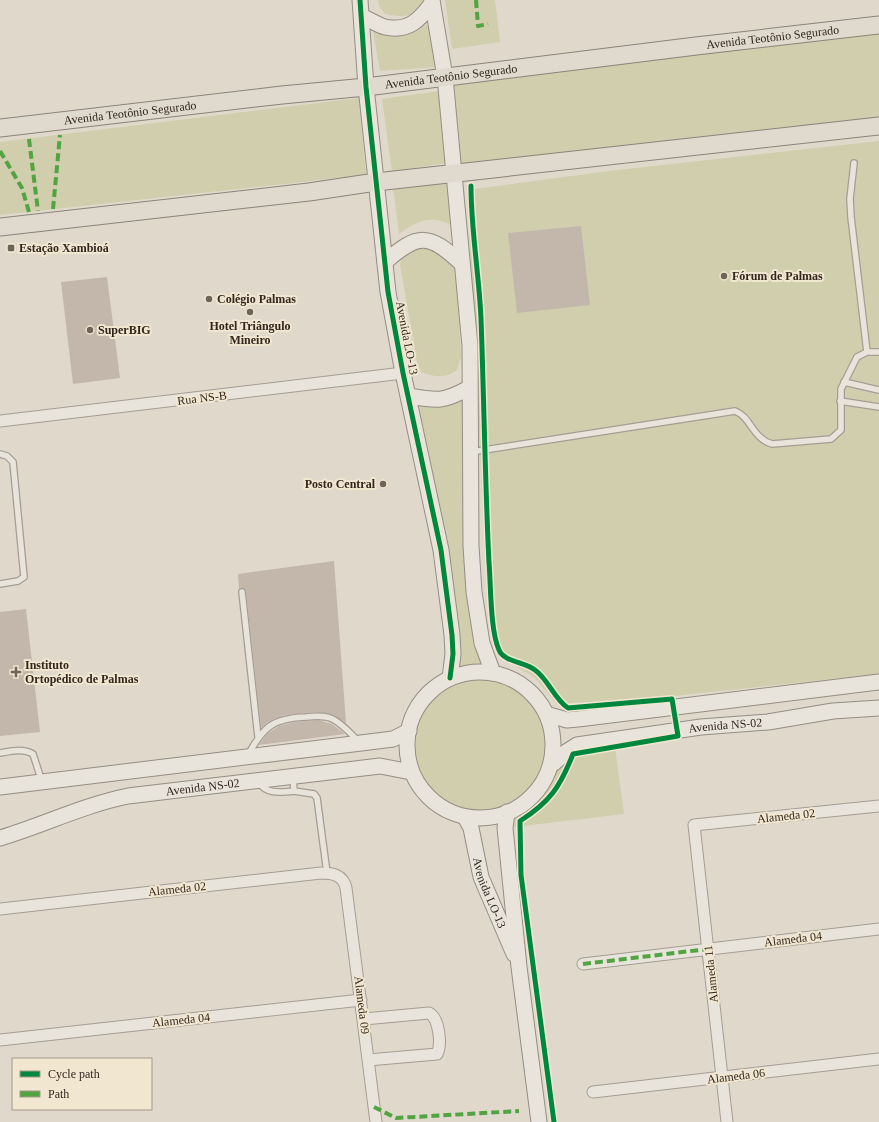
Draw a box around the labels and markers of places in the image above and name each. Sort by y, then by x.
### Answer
place label: Estação Xambioá [19,241,109,255]
marker: Estação Xambioá [6,243,16,253]
place label: Fórum de Palmas [732,269,823,283]
marker: Fórum de Palmas [719,271,729,281]
place label: Colégio Palmas [217,292,296,306]
marker: Colégio Palmas [204,294,214,304]
marker: Hotel Triângulo Mineiro [245,307,255,317]
place label: Hotel Triângulo Mineiro [209,319,291,347]
place label: SuperBIG [98,323,151,337]
marker: SuperBIG [85,325,95,335]
place label: Posto Central [305,477,376,491]
marker: Posto Central [378,479,388,489]
place label: Instituto Ortopédico de Palmas [25,658,139,686]
marker: Instituto Ortopédico de Palmas [10,666,22,678]

